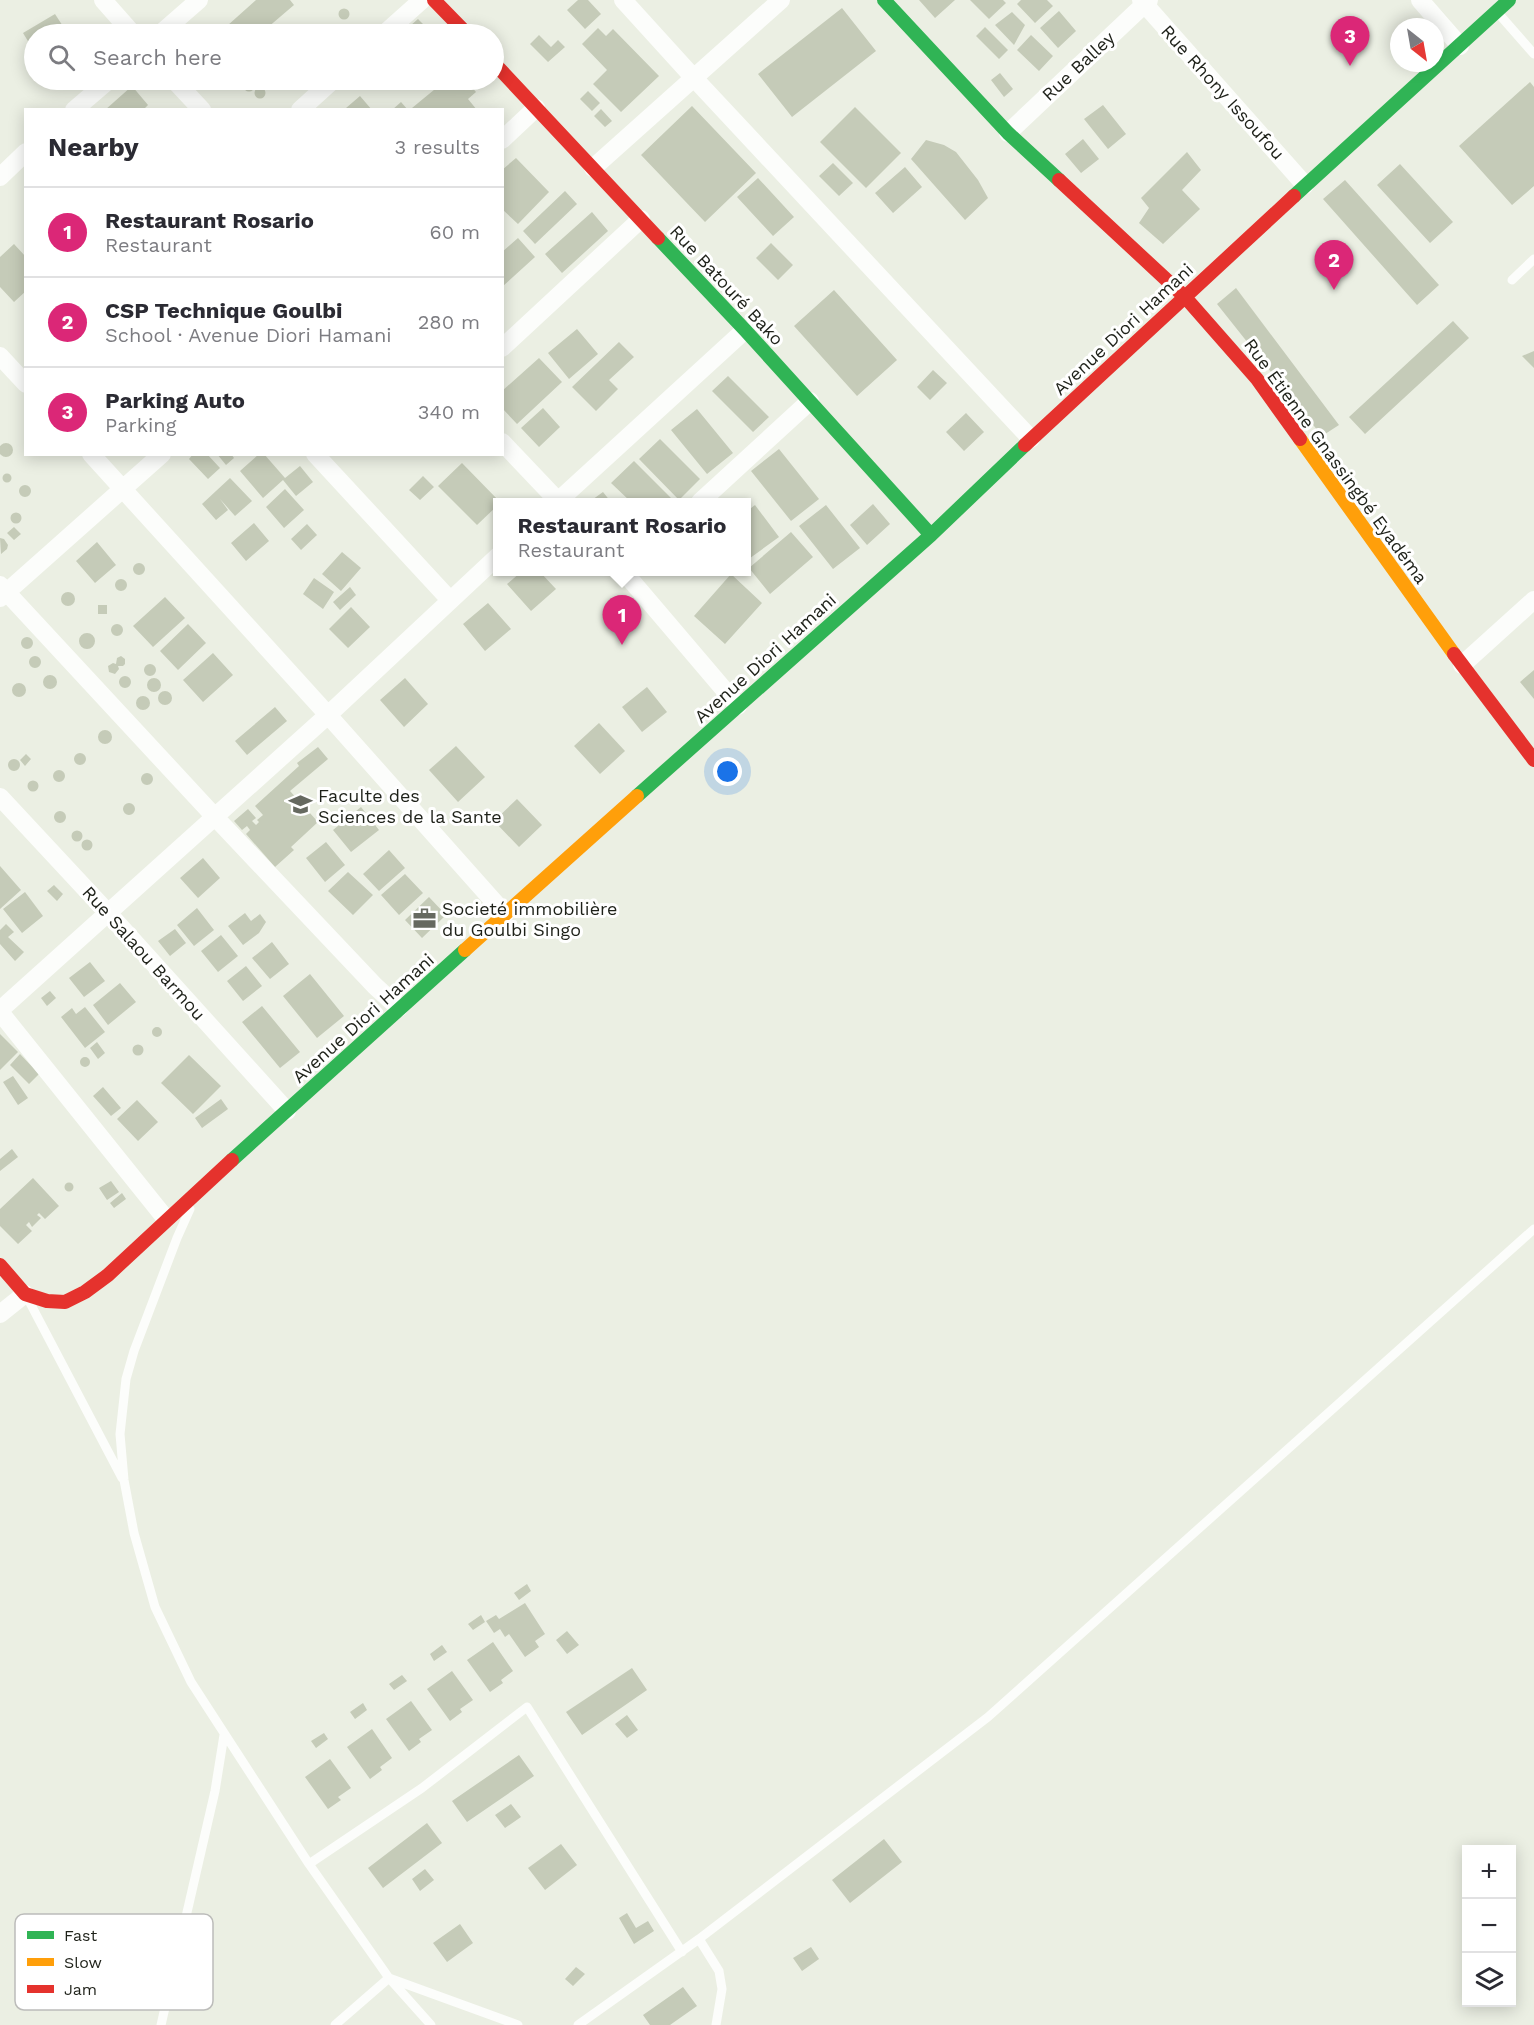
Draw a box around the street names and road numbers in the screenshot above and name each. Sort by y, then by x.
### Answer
street label: Rue Rhony Issoufou [1157,20,1289,164]
street label: Rue Balley [1037,27,1119,105]
street label: Rue Batouré Bako [666,221,788,349]
street label: Avenue Diori Hamani [1049,259,1197,399]
street label: Rue Étienne Gnassingbé Eyadéma [1240,334,1432,588]
street label: Avenue Diori Hamani [690,589,840,727]
street label: Rue Salaou Barmou [78,882,210,1024]
street label: Avenue Diori Hamani [288,949,438,1087]

